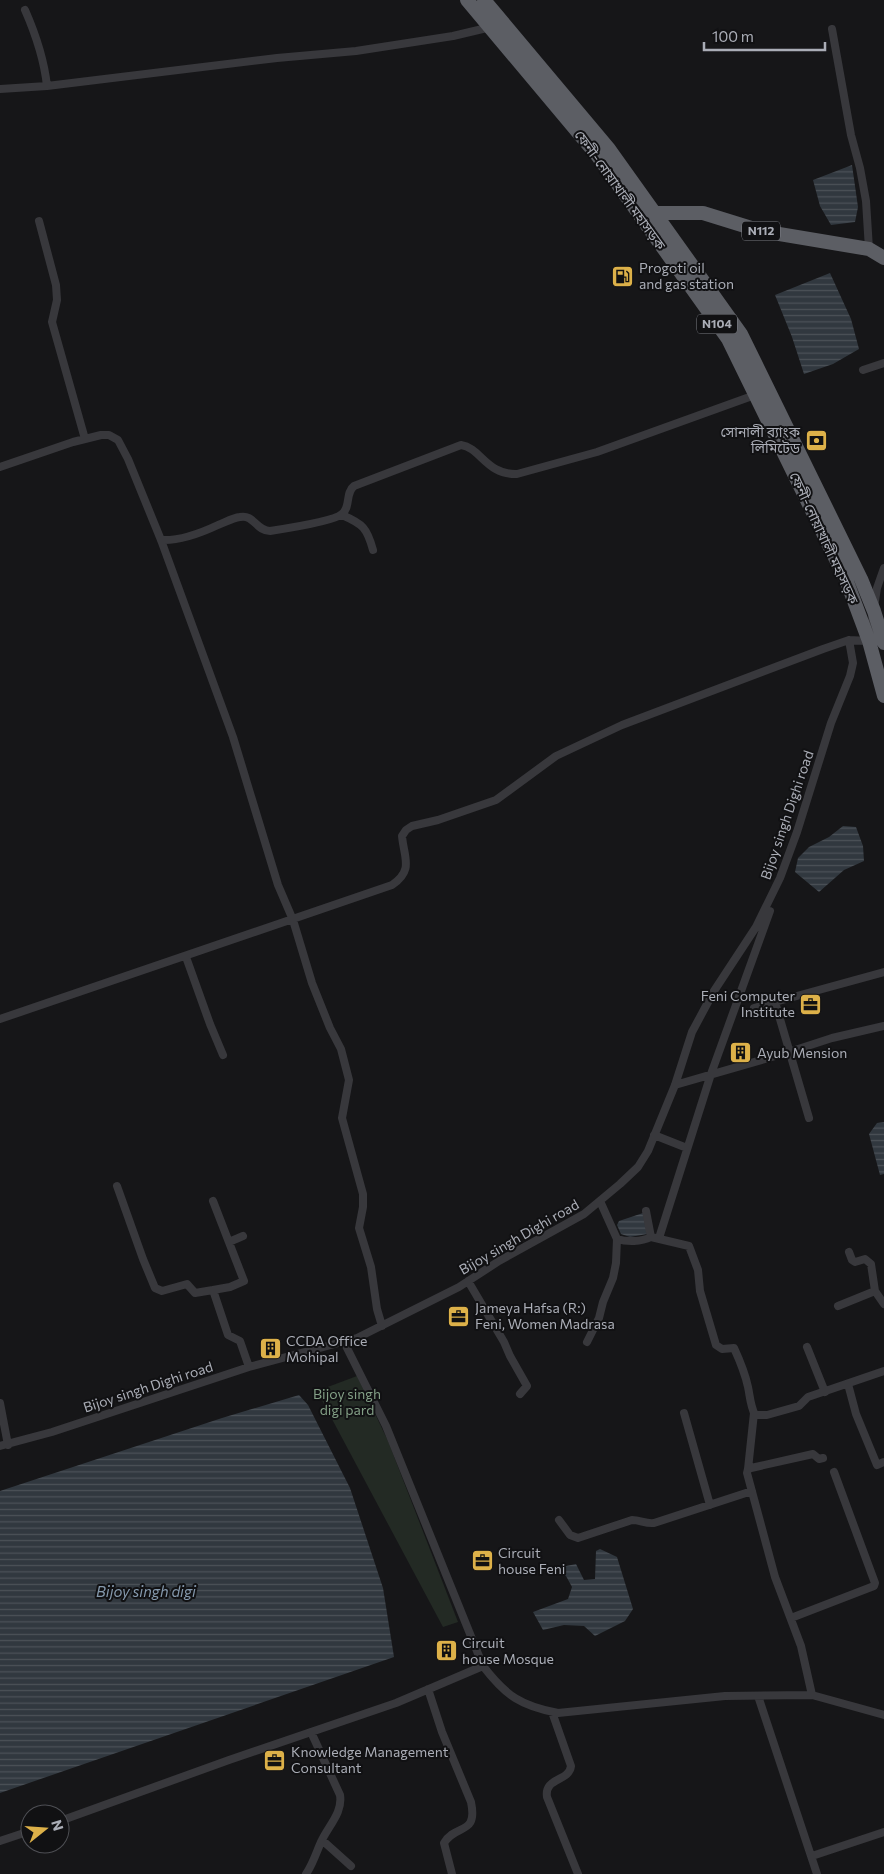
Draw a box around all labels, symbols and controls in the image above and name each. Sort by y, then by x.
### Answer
scale bar [704,20,825,52]
text: 100 m [712,27,754,45]
street label: ফেনী-নোয়াখালী মহাসড়ক [571,127,670,253]
road number: N112 [742,222,780,240]
place label: Progoti oil and gas station [639,259,734,292]
fuel station icon: Progoti oil and gas station [611,264,635,288]
road number: N104 [697,314,737,334]
place label: সোনালী ব্যাংক লিমিটেড [720,423,801,456]
bank icon: সোনালী ব্যাংক লিমিটেড [804,428,828,452]
street label: ফেনী-নোয়াখালী মহাসড়ক [786,469,863,607]
street label: Bijoy singh Dighi road [756,748,817,882]
place label: Feni Computer Institute [701,987,795,1020]
office icon: Feni Computer Institute [799,992,823,1016]
building icon: Ayub Mension [729,1041,753,1065]
place label: Ayub Mension [757,1044,847,1061]
street label: Bijoy singh Dighi road [456,1195,582,1278]
place label: Jameya Hafsa (R:) Feni, Women Madrasa [475,1299,615,1332]
office icon: Jameya Hafsa (R:) Feni, Women Madrasa [447,1304,471,1328]
place label: CCDA Office Mohipal [286,1332,368,1365]
building icon: CCDA Office Mohipal [258,1337,282,1361]
street label: Bijoy singh Dighi road [81,1358,215,1416]
park label: Bijoy singh digi pard [313,1385,381,1418]
place label: Circuit house Feni [498,1544,565,1577]
office icon: Circuit house Feni [470,1549,494,1573]
water label: Bijoy singh digi [96,1582,197,1600]
place label: Circuit house Mosque [462,1634,554,1667]
building icon: Circuit house Mosque [434,1639,458,1663]
place label: Knowledge Management Consultant [291,1743,449,1776]
office icon: Knowledge Management Consultant [263,1748,287,1772]
north arrow [20,1804,70,1854]
text: N [48,1818,68,1833]

